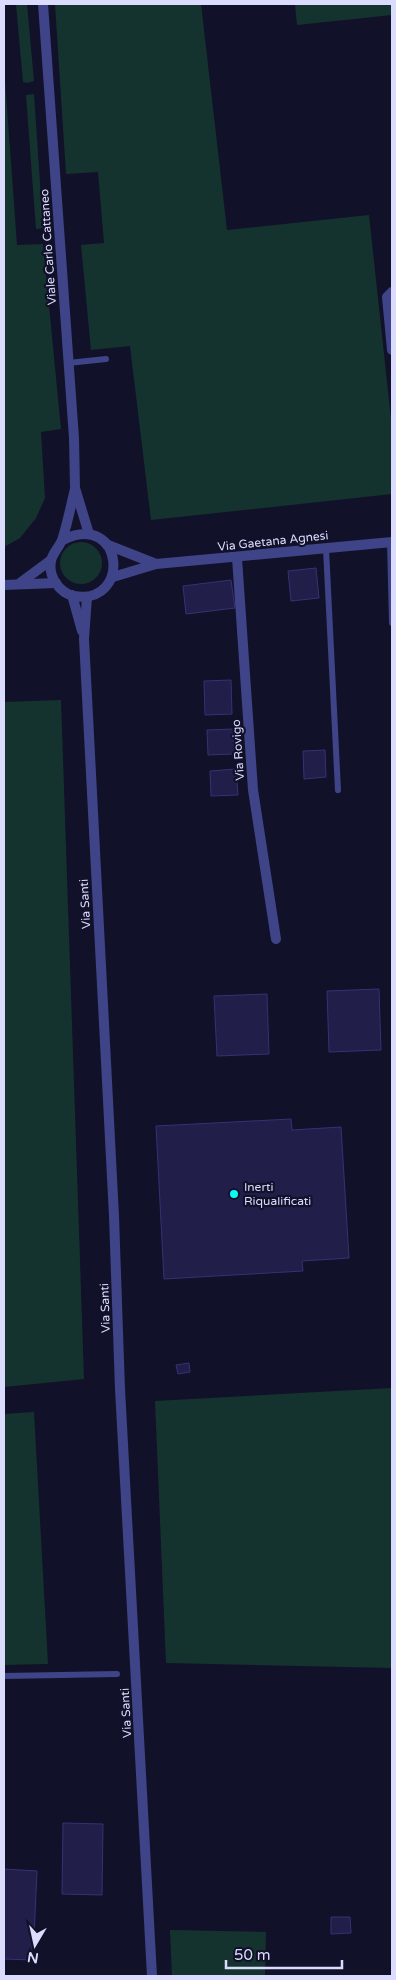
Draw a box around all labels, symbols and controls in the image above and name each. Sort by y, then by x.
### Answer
street label: Viale Carlo Cattaneo [37,189,59,305]
street label: Via Gaetana Agnesi [217,528,329,554]
street label: Via Rovigo [229,719,247,781]
street label: Via Santi [77,879,93,929]
place label: Inerti Riqualificati [244,1180,311,1208]
marker: Inerti Riqualificati [228,1188,240,1200]
street label: Via Santi [97,1283,113,1333]
street label: Via Santi [118,1688,134,1738]
north arrow [10,1920,60,1970]
scale bar [226,1938,342,1970]
text: 50 m [234,1946,271,1964]
text: N [26,1948,40,1967]

